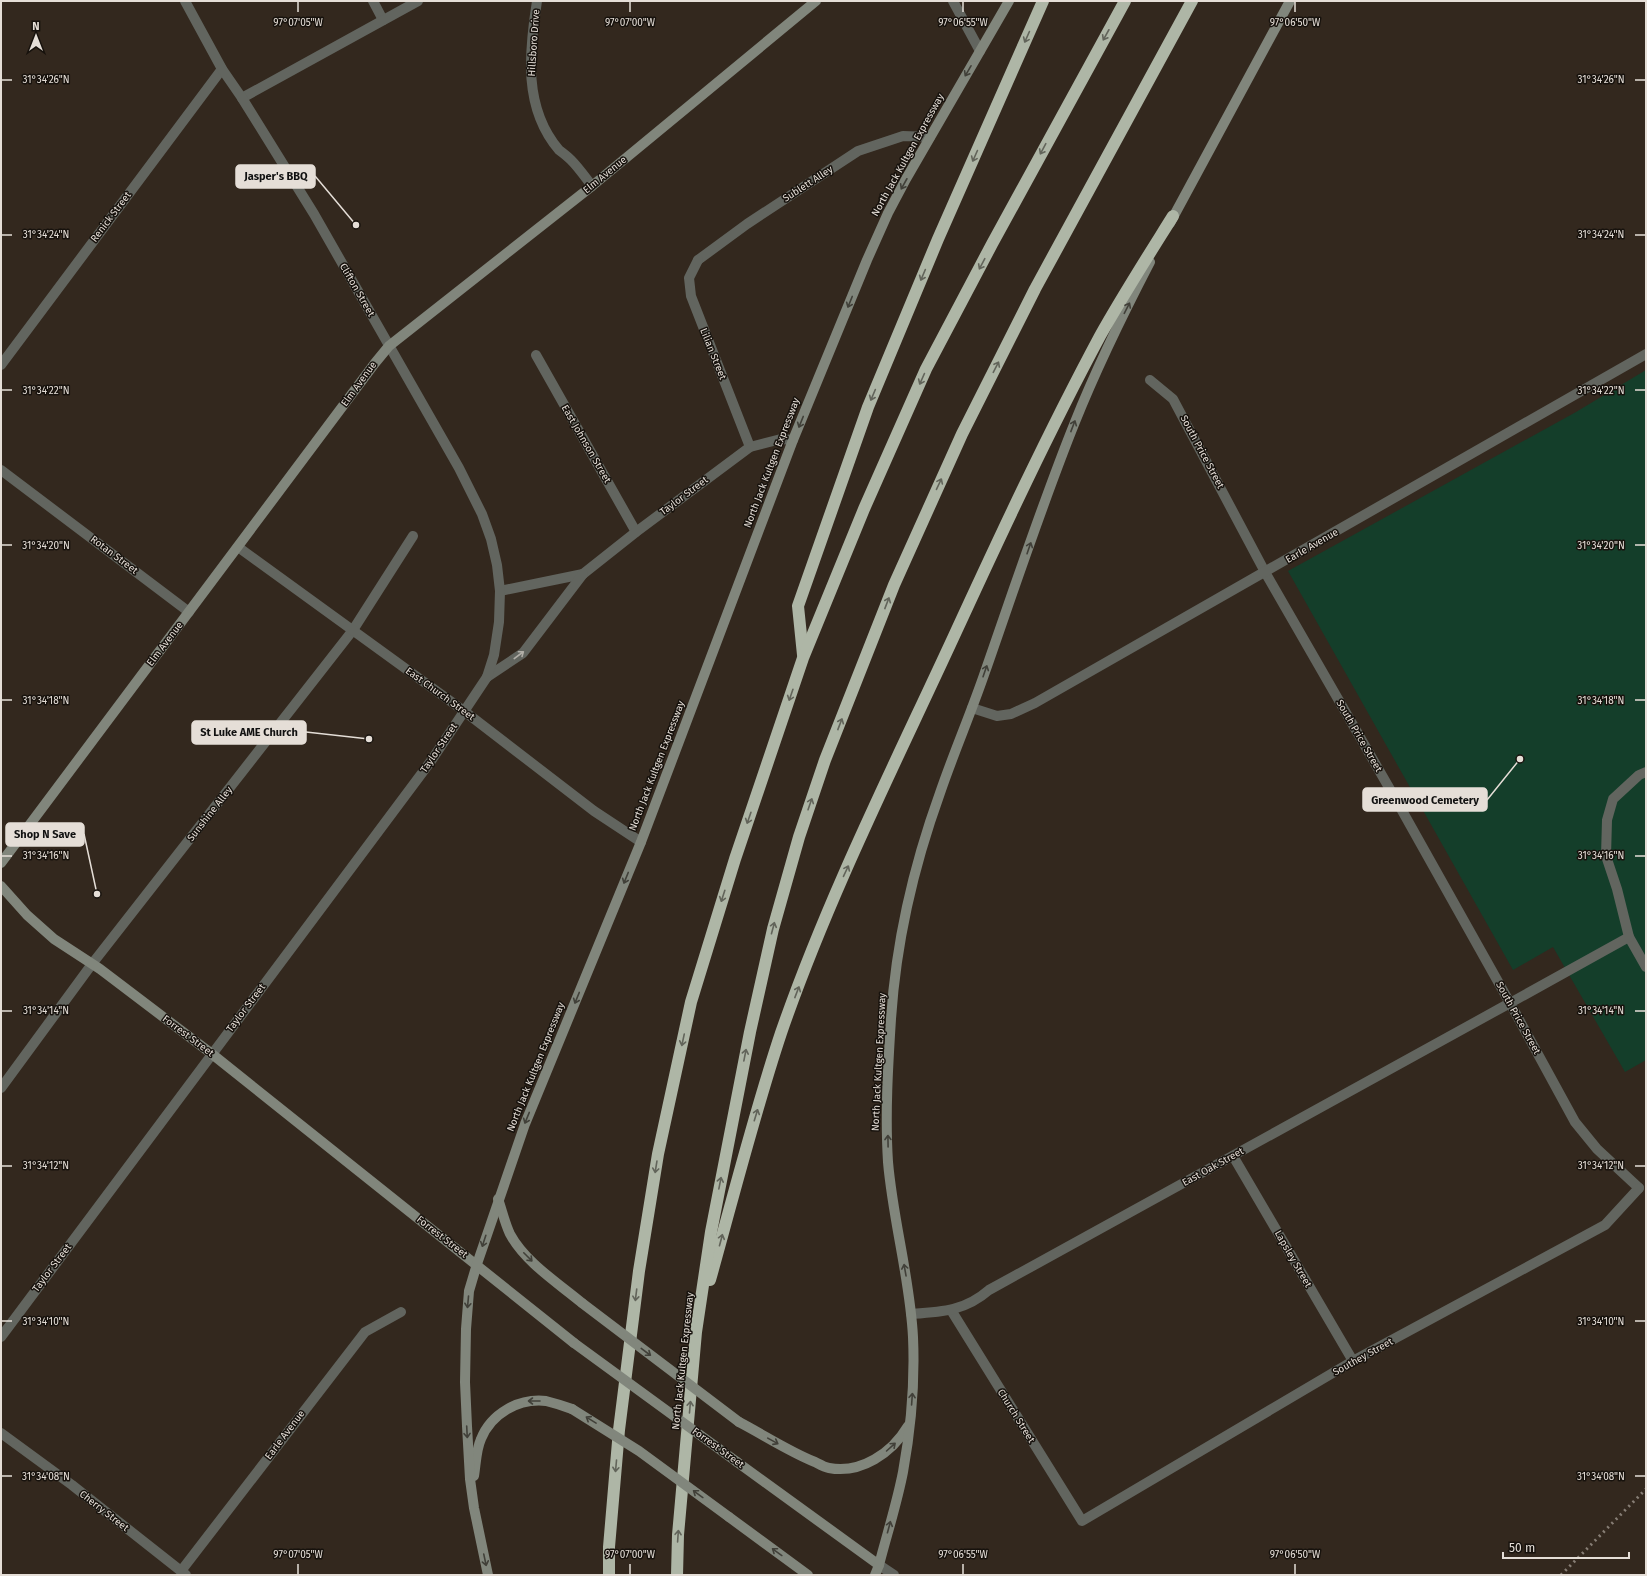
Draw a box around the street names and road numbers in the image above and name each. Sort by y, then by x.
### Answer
street label: Hillsboro Drive [526,9,542,77]
street label: North Jack Kultgen Expressway [869,92,947,218]
street label: Elm Avenue [581,154,629,196]
street label: Sublett Alley [781,163,835,205]
street label: Renick Street [88,189,134,244]
street label: Clifton Street [337,261,377,319]
street label: Lilian Street [697,326,729,382]
street label: Elm Avenue [339,359,379,409]
street label: North Jack Kultgen Expressway [742,396,802,530]
street label: East Johnson Street [559,403,613,486]
street label: South Price Street [1178,413,1227,491]
street label: Taylor Street [658,474,711,518]
street label: Earle Avenue [1284,526,1340,566]
street label: Rotan Street [88,533,140,577]
street label: Elm Avenue [144,619,186,669]
street label: East Church Street [403,665,477,723]
street label: South Price Street [1333,698,1385,775]
street label: North Jack Kultgen Expressway [627,699,687,833]
street label: Taylor Street [418,721,460,775]
street label: Sunshine Alley [185,784,235,844]
street label: South Price Street [1493,980,1543,1057]
street label: Taylor Street [224,981,268,1034]
street label: North Jack Kultgen Expressway [869,993,889,1131]
street label: North Jack Kultgen Expressway [505,1001,567,1133]
street label: Forrest Street [160,1013,216,1059]
street label: East Oak Street [1180,1145,1246,1189]
street label: Forrest Street [414,1213,470,1261]
street label: Lapsley Street [1272,1228,1314,1290]
street label: Taylor Street [30,1241,74,1294]
street label: North Jack Kultgen Expressway [670,1292,696,1430]
street label: Southey Street [1331,1335,1395,1378]
street label: Church Street [995,1387,1037,1445]
street label: Earle Avenue [263,1408,307,1462]
street label: Forrest Street [690,1425,747,1471]
street label: Cherry Street [77,1488,131,1534]

